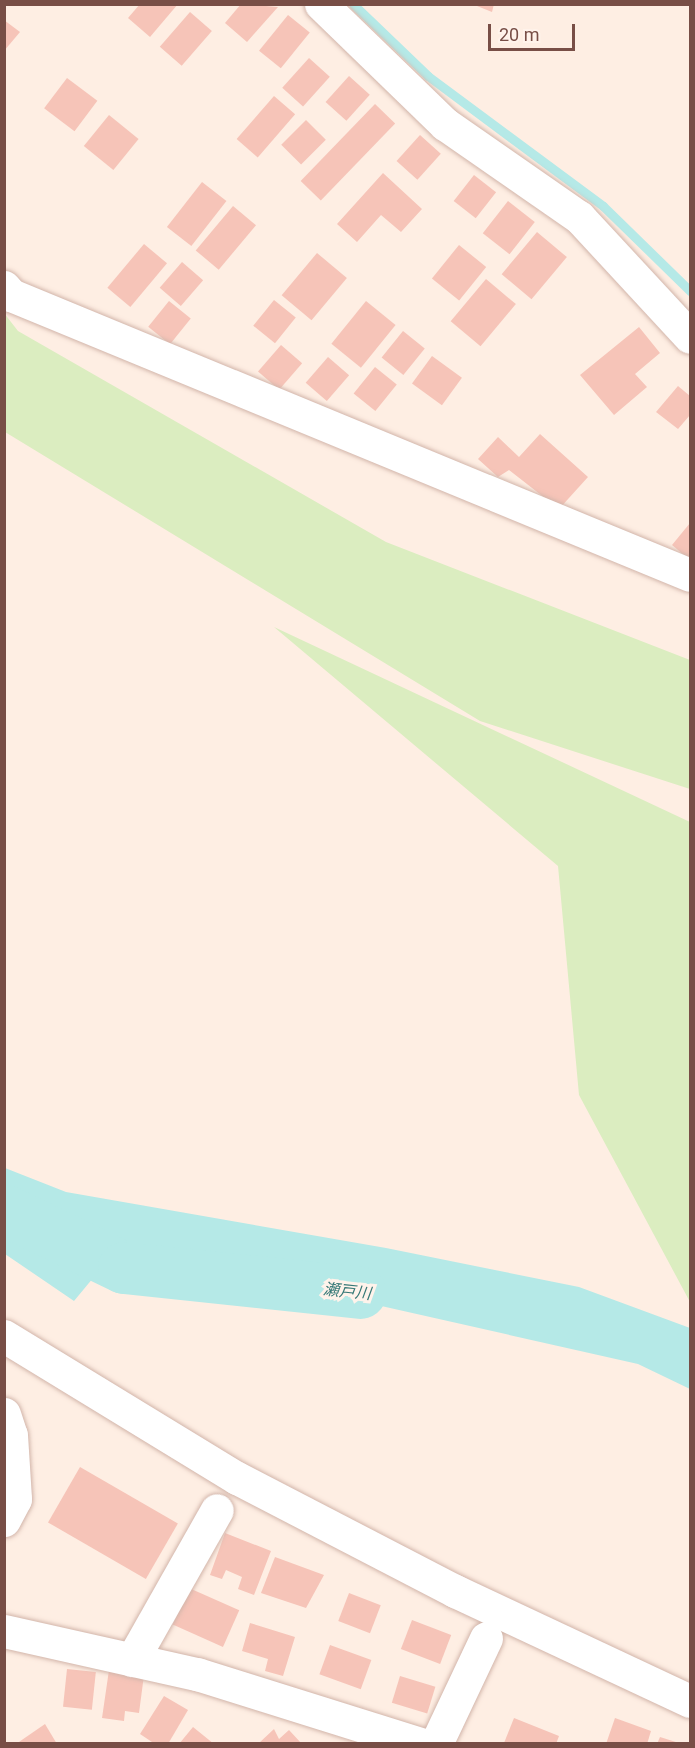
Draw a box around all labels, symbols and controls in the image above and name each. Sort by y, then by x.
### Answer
scale bar [491,12,578,50]
text: 20 m [499,24,539,45]
water label: 瀬戸川 [322,1280,372,1304]

